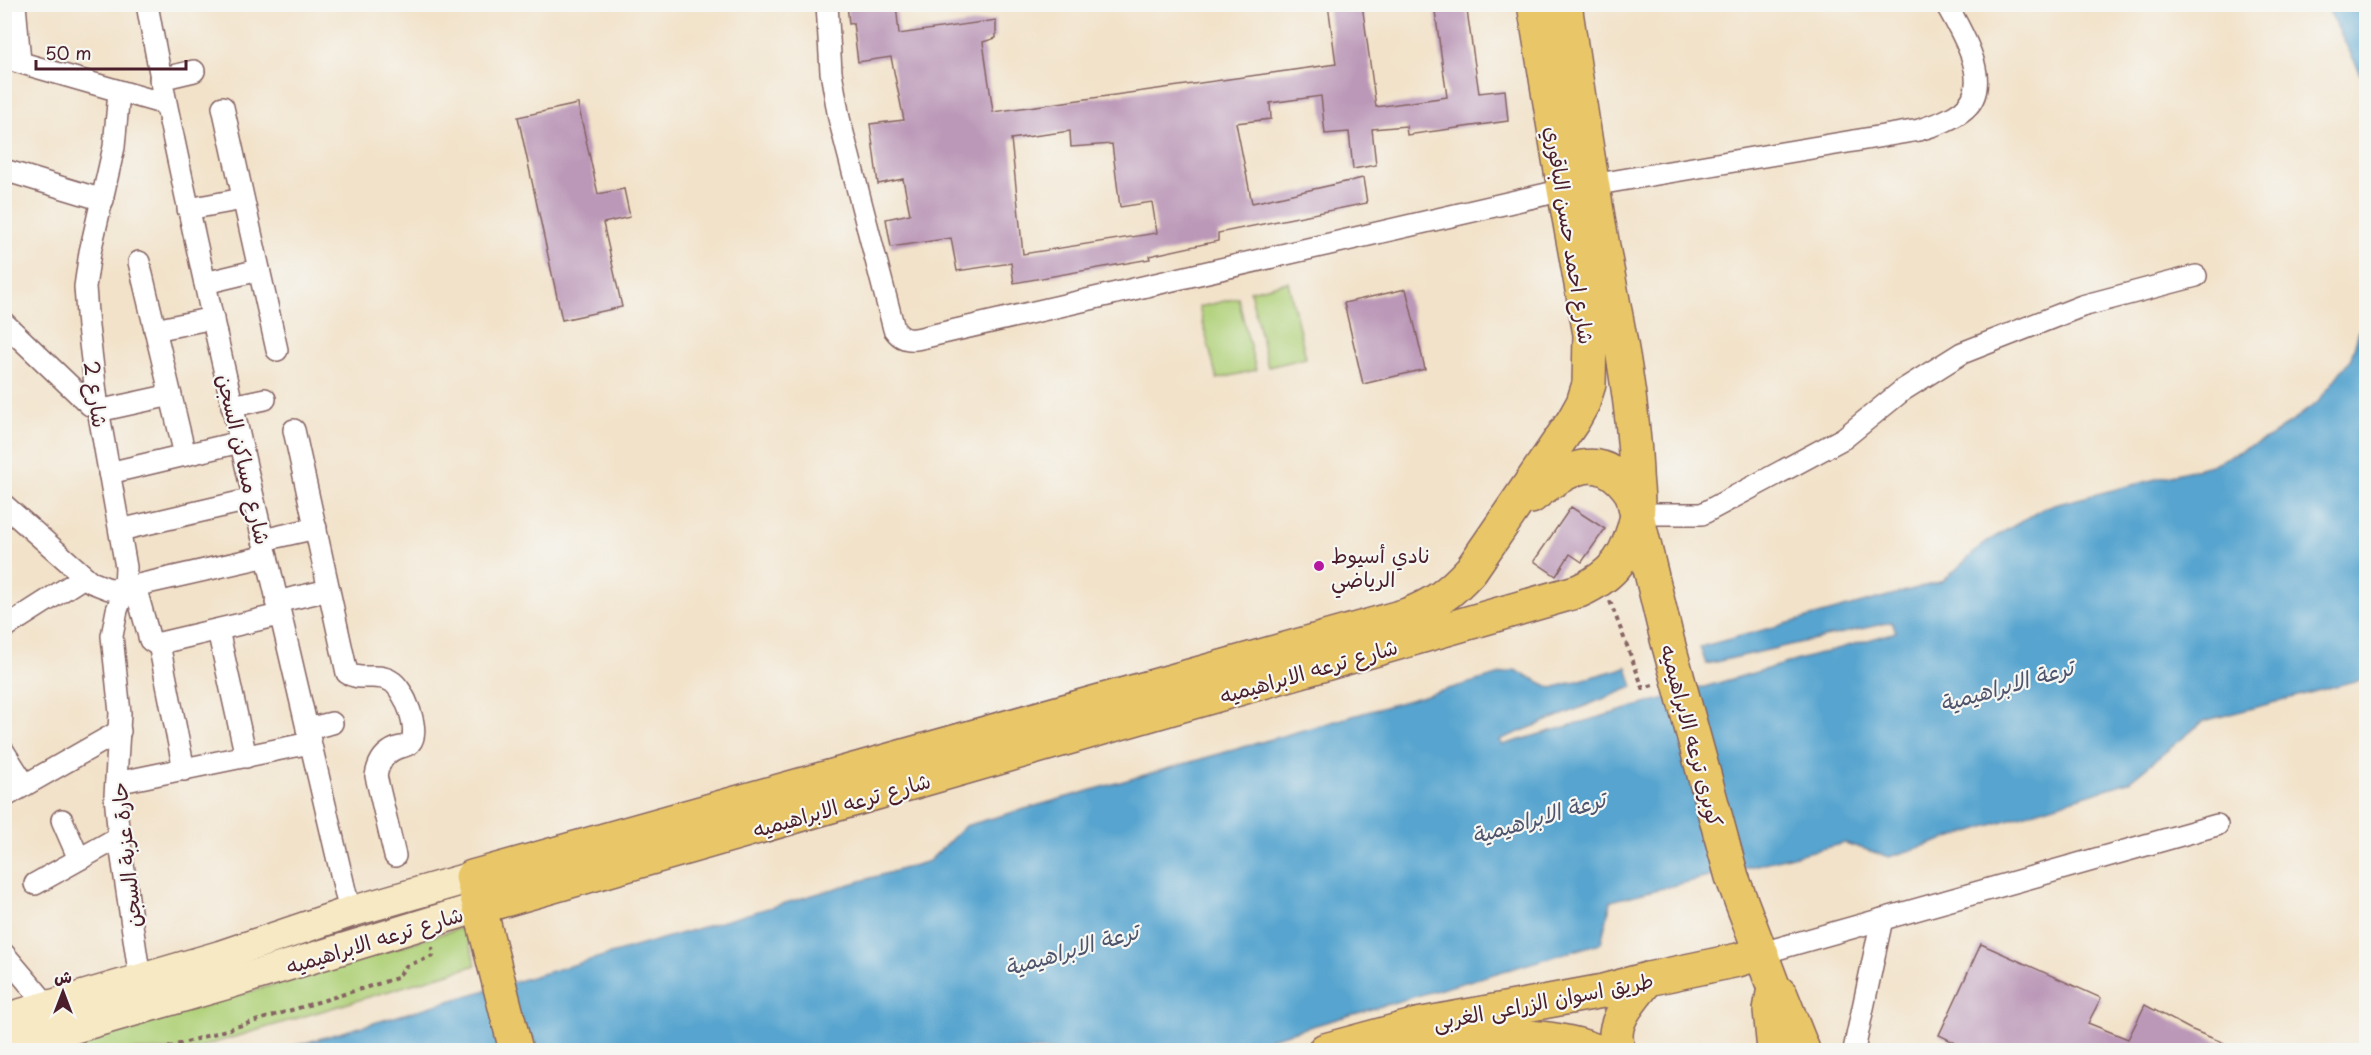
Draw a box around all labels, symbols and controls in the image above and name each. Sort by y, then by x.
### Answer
scale bar [36,33,186,71]
text: 50 m [45,39,92,66]
street label: شارع احمد حسن الباقوري [1537,124,1604,347]
street label: شارع 2 [75,359,118,430]
street label: شارع مساكن السجن [209,371,280,548]
place label: نادي أسيوط الرياضي [1331,538,1430,599]
marker: نادي أسيوط الرياضي [1312,559,1326,573]
street label: شارع ترعه الابراهيميه [1215,629,1401,712]
street label: كوبرى ترعه الابراهيميه [1653,640,1733,830]
water label: ترعة الابراهيمية [1935,648,2080,719]
street label: شارع ترعه الابراهيميه [748,763,934,846]
water label: ترعة الابراهيمية [1467,780,1612,851]
street label: حارة عزبة السجن [101,781,149,929]
street label: شارع ترعه الابراهيميه [281,897,467,982]
water label: ترعة الابراهيمية [1000,912,1145,983]
north arrow [33,962,93,1022]
street label: طريق اسوان الزراعى الغربى [1430,963,1656,1037]
text: ش [54,964,72,988]

